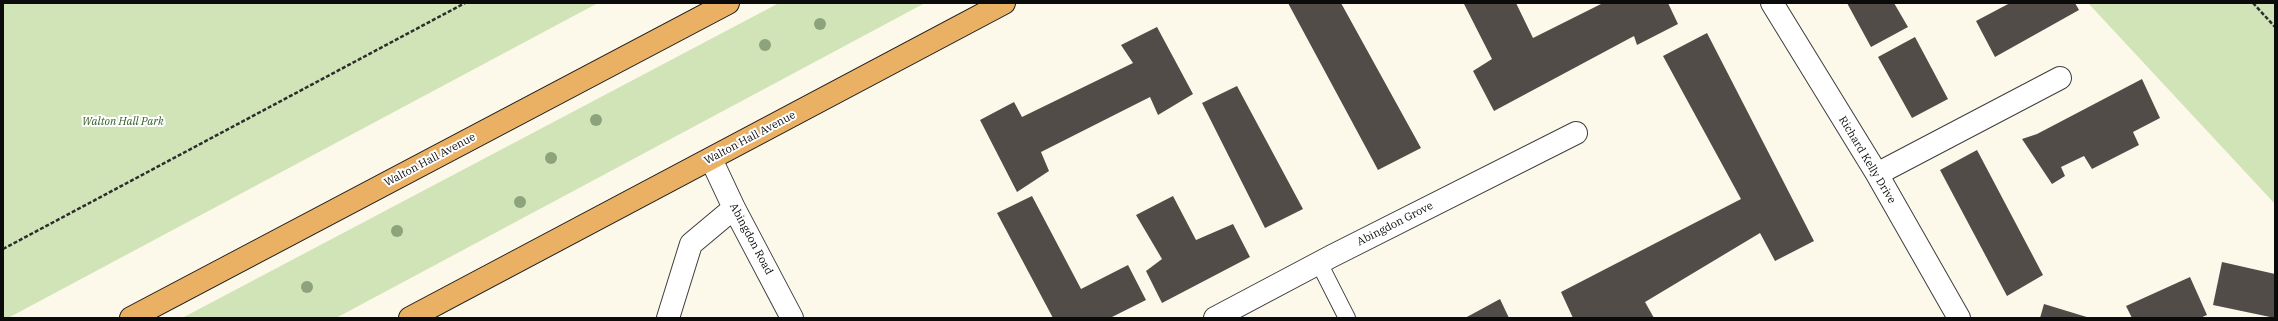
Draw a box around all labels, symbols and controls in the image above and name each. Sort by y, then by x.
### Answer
street label: Walton Hall Avenue [702,108,798,168]
street label: Richard Kelly Drive [1836,114,1898,206]
park label: Walton Hall Park [82,115,164,129]
street label: Walton Hall Avenue [382,130,478,190]
street label: Abingdon Grove [1355,199,1435,249]
street label: Abingdon Road [727,201,775,277]

